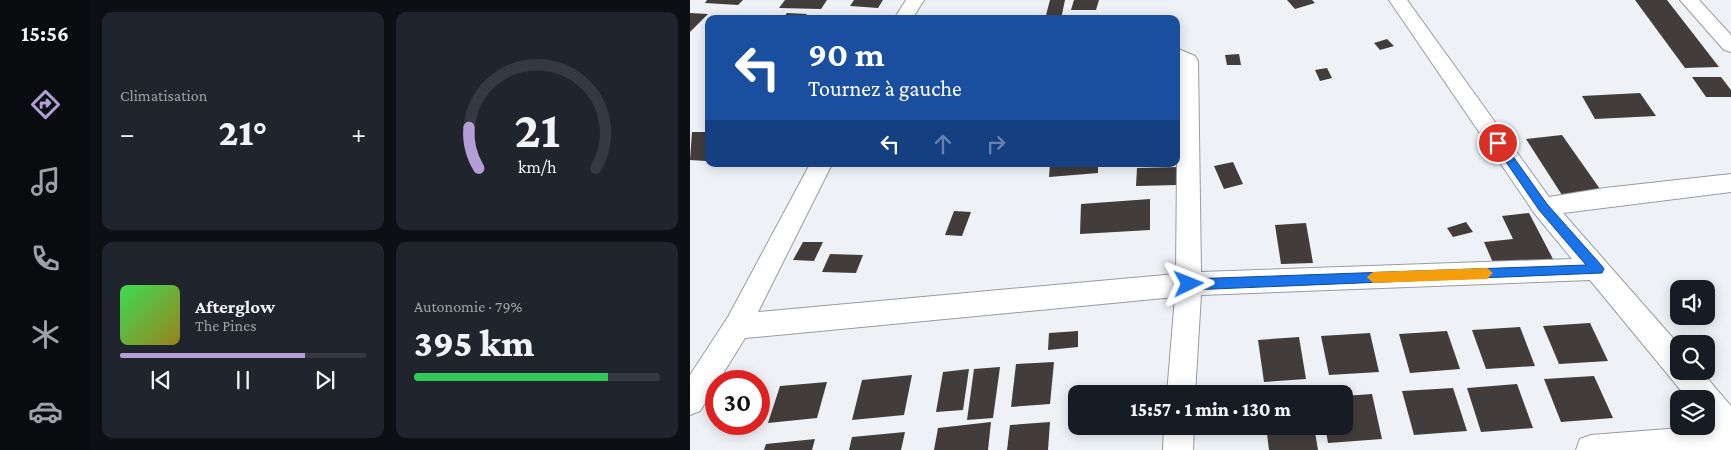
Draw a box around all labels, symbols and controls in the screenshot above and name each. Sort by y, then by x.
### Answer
text: 15:56 [21,21,69,46]
icon: left [725,35,790,100]
text: 90 m [808,35,885,74]
text: Tournez à gauche [808,76,962,101]
icon: directions [28,87,63,122]
text: Climatisation [120,87,207,104]
text: 21 [514,100,560,158]
text: 21° [219,111,267,153]
text: − [120,118,135,149]
text: + [351,118,366,149]
pin [1477,122,1519,164]
icon: arrive [1484,129,1512,157]
icon: left [876,130,904,158]
icon: ahead [929,130,957,158]
icon: right [982,130,1010,158]
text: km/h [518,157,557,177]
icon: music [28,164,63,199]
icon: phone [28,241,63,276]
position arrow [1162,257,1214,309]
map controls [1670,280,1715,435]
button: sound [1670,280,1715,325]
text: Afterglow [195,296,275,317]
text: Autonomie · 79% [414,298,522,315]
icon: climate [28,317,63,352]
text: The Pines [195,317,256,334]
text: 395 km [414,322,534,364]
button: search [1670,335,1715,380]
icon: previous [147,366,175,394]
icon: pause [229,366,257,394]
icon: next [311,366,339,394]
speed limit sign: 30 [705,370,770,435]
button: layers [1670,390,1715,435]
icon: car [28,394,63,429]
text: 15:57 · 1 min · 130 m [1130,399,1291,420]

